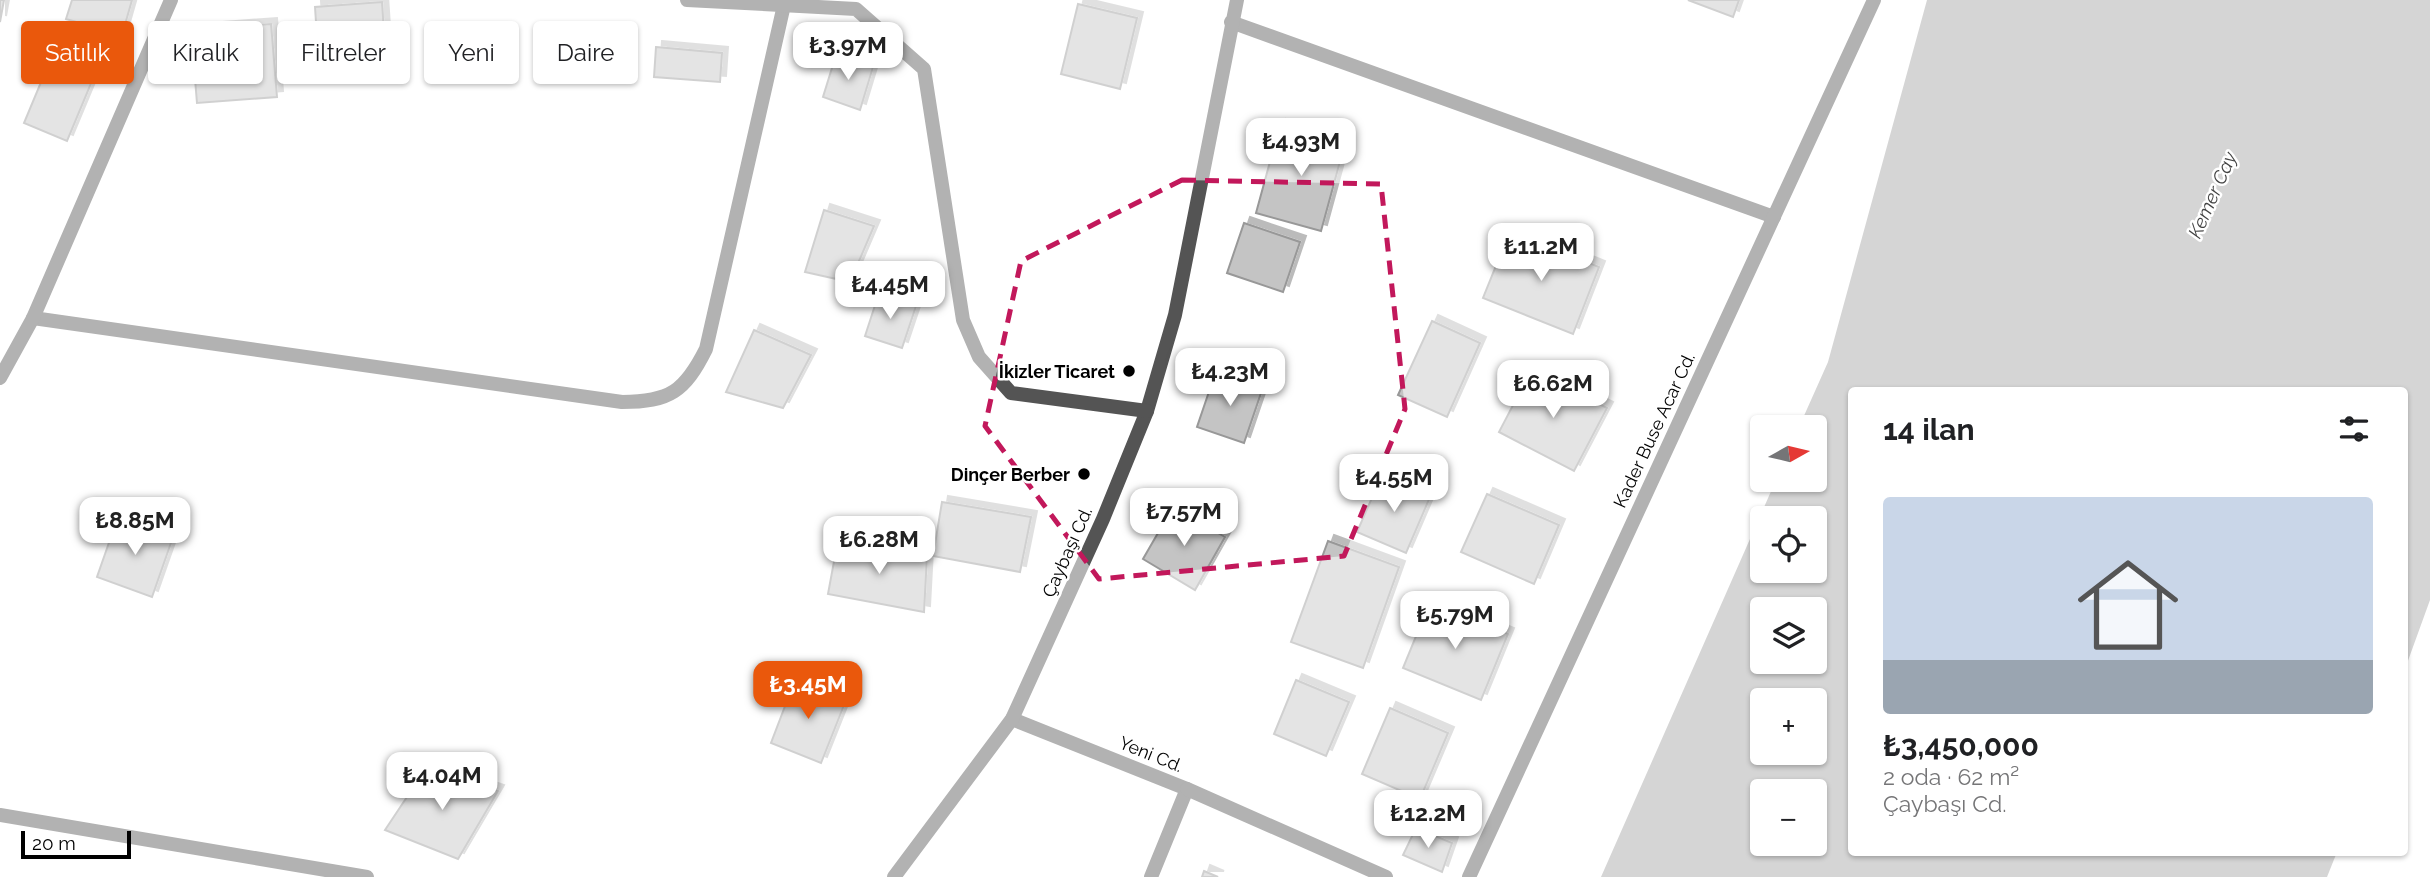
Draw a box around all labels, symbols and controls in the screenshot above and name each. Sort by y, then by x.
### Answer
chip: Satılık [21,21,134,84]
chip: Kiralık [148,21,263,84]
chip: Filtreler [277,21,410,84]
chip: Yeni [424,21,519,84]
chip: Daire [533,21,638,84]
pin: ₺3.97M [791,22,905,82]
text: ₺3.97M [809,31,887,58]
pin: ₺4.93M [1244,118,1358,178]
text: ₺4.93M [1262,127,1340,154]
water label: Kemer Cay [2183,148,2241,241]
pin: ₺11.2M [1484,224,1598,283]
text: ₺11.2M [1504,232,1578,259]
pin: ₺4.45M [833,262,947,321]
text: ₺4.45M [851,270,929,297]
pin: ₺4.23M [1173,348,1287,408]
street label: Kader Buse Acar Cd. [1609,349,1699,511]
text: ₺4.23M [1191,357,1269,384]
pin: ₺6.62M [1496,360,1610,420]
place label: İkizler Ticaret [999,361,1115,382]
marker: İkizler Ticaret [1121,363,1137,379]
text: ₺6.62M [1513,369,1593,396]
icon: filters [2335,410,2373,448]
text: 14 ilan [1883,412,1975,447]
north arrow [1750,415,1827,492]
map controls [1750,415,1827,856]
pin: ₺4.55M [1337,454,1451,514]
text: ₺4.55M [1355,463,1433,490]
place label: Dinçer Berber [951,464,1070,485]
marker: Dinçer Berber [1076,466,1092,482]
pin: ₺7.57M [1127,489,1241,548]
text: ₺7.57M [1146,497,1222,524]
pin: ₺8.85M [78,498,192,557]
street label: Çaybaşı Cd. [1038,504,1096,600]
text: ₺8.85M [95,506,175,533]
button: locate [1750,506,1827,583]
pin: ₺6.28M [822,516,936,576]
text: ₺6.28M [839,525,919,552]
icon: home [2065,542,2191,668]
pin: ₺5.79M [1398,592,1512,651]
button: layers [1750,597,1827,674]
text: ₺5.79M [1416,600,1494,627]
pin: ₺3.45M [751,662,865,721]
text: ₺3.45M [769,670,847,697]
button: + [1750,688,1827,765]
text: ₺3,450,000 [1883,728,2039,763]
street label: Yeni Cd. [1116,732,1186,776]
pin: ₺4.04M [385,752,499,812]
text: ₺4.04M [402,761,482,788]
text: 2 oda · 62 m² [1883,763,2019,790]
button: − [1750,779,1827,856]
pin: ₺12.2M [1371,790,1485,850]
text: Çaybaşı Cd. [1883,790,2007,817]
text: ₺12.2M [1390,799,1466,826]
scale bar [21,828,131,860]
text: 20 m [32,832,76,854]

